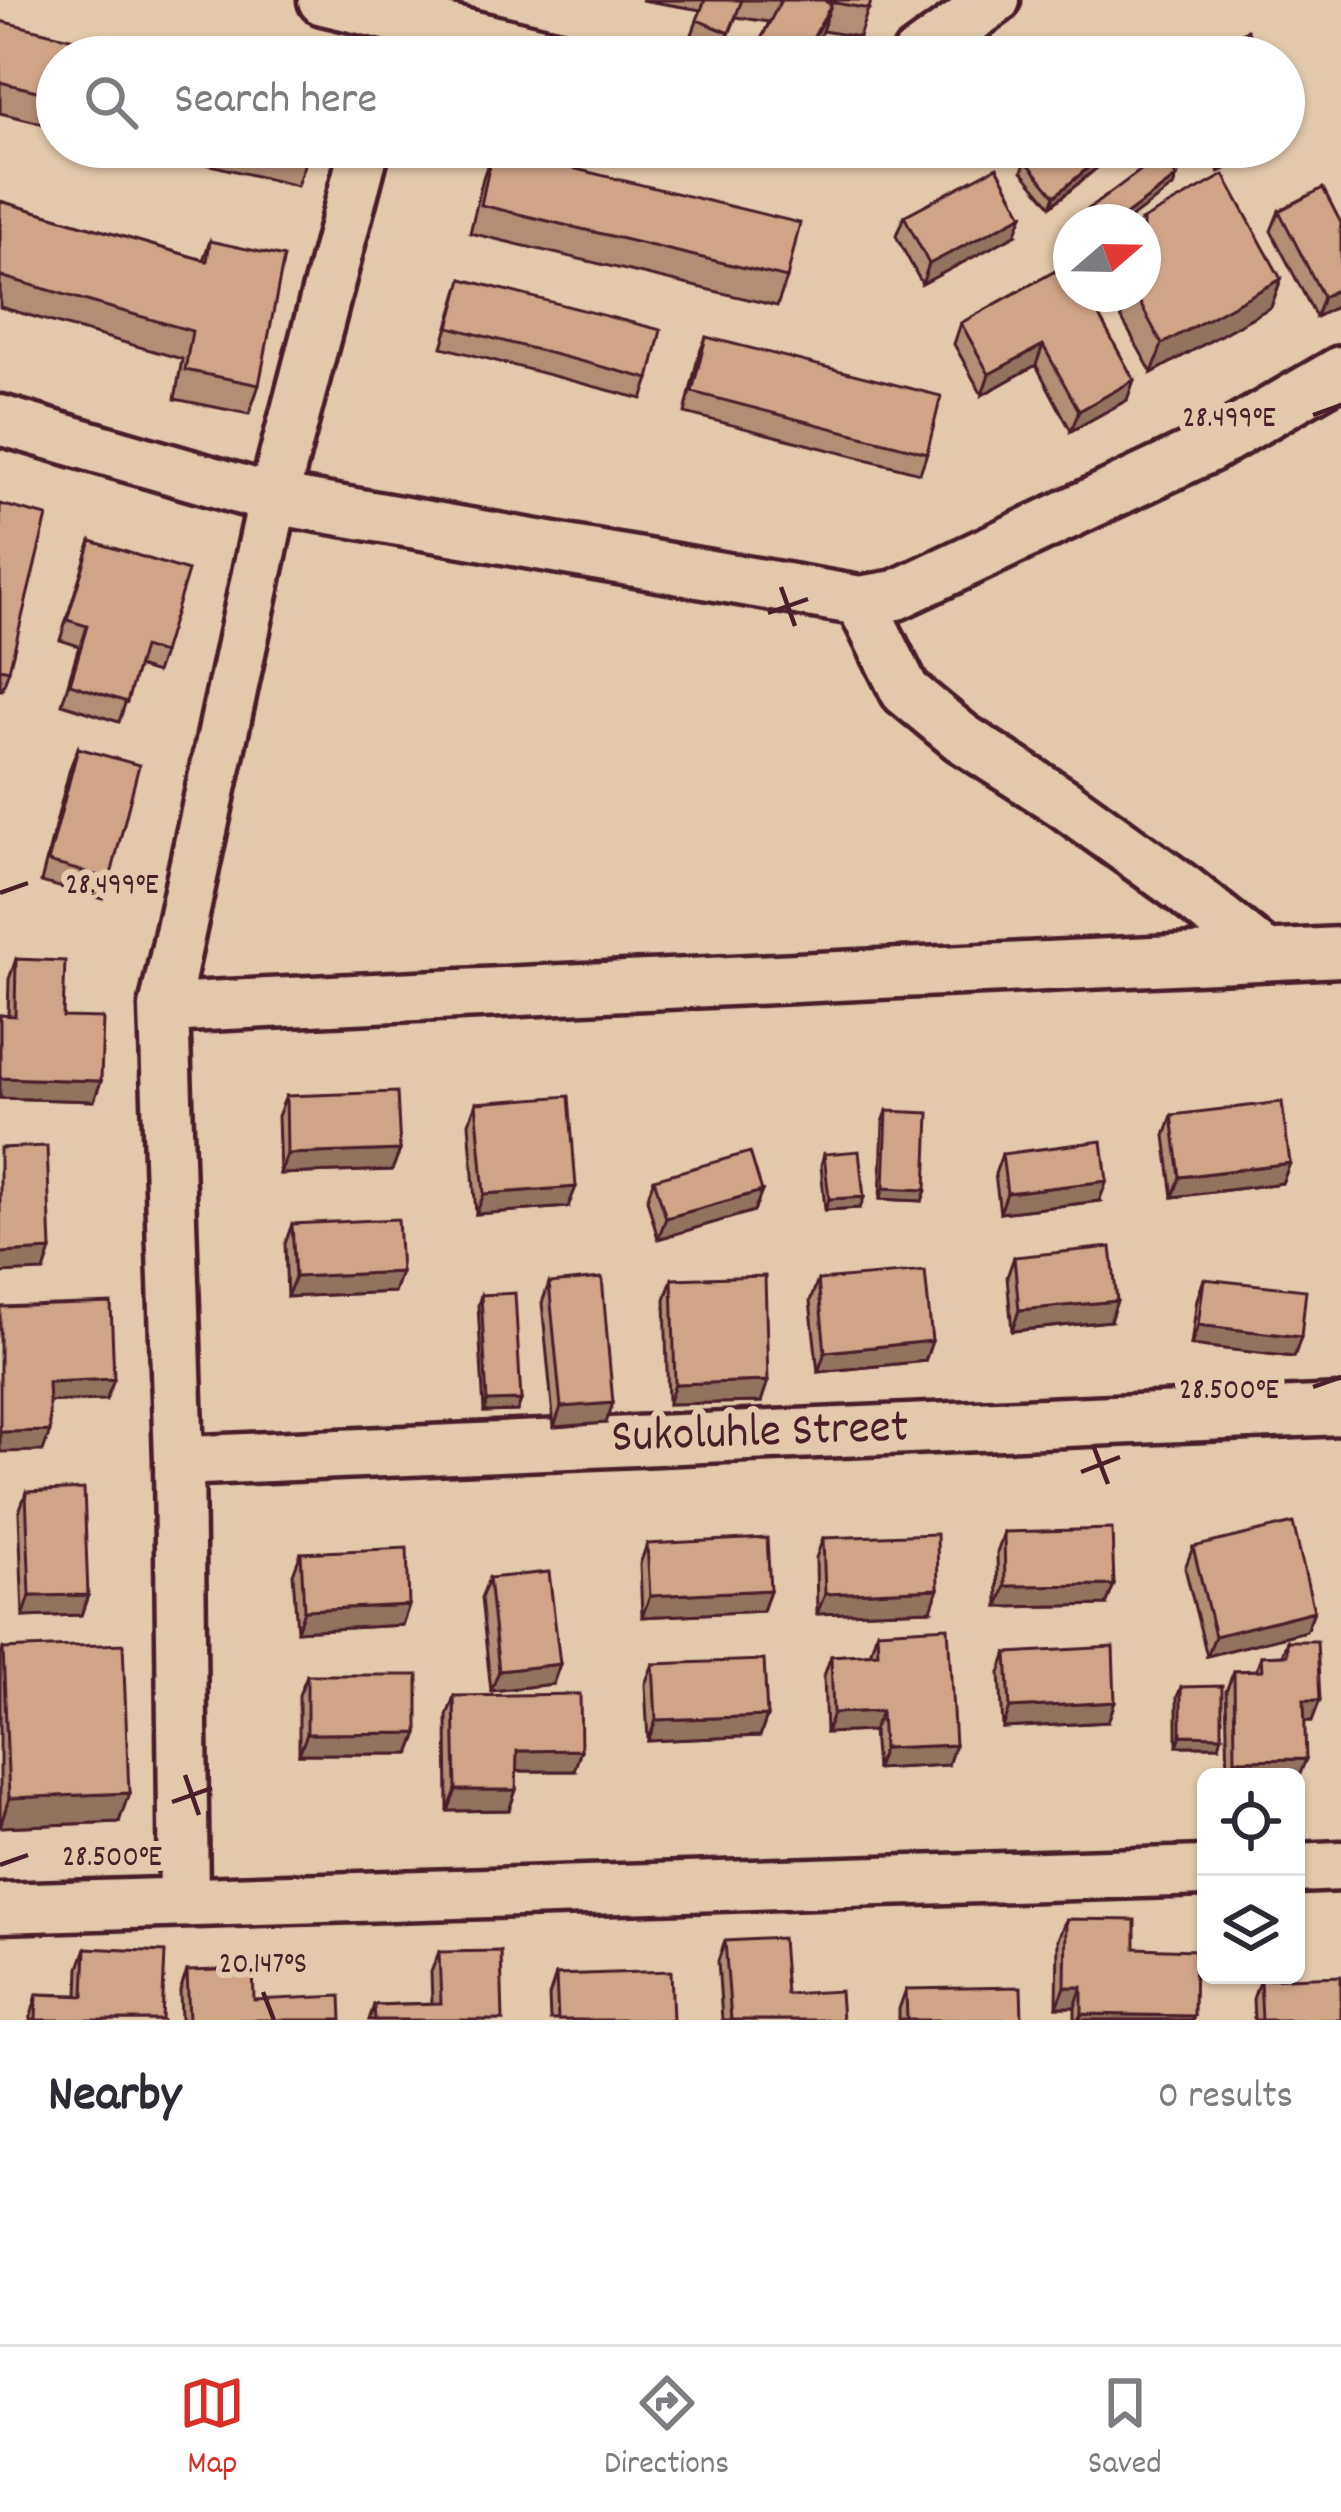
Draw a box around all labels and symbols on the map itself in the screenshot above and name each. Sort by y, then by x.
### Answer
north arrow [1053,204,1161,312]
text: 28.499°E [1182,399,1276,442]
text: 28.499°E [65,866,159,909]
text: 28.500°E [1179,1371,1279,1414]
street label: Sukoluhle Street [610,1395,910,1475]
text: 28.500°E [62,1838,162,1881]
text: 20.147°S [219,1945,307,1988]

